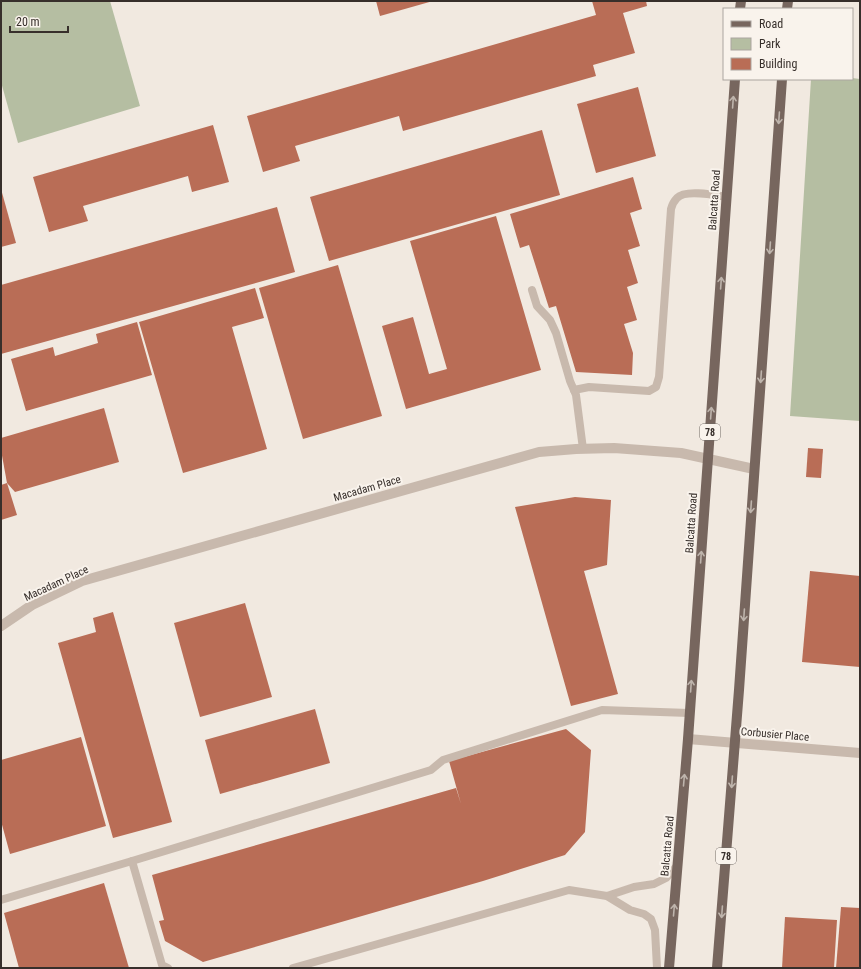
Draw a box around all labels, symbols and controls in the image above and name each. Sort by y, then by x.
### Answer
scale bar [10,8,68,34]
legend [723,8,853,80]
text: 20 m [16,15,40,29]
text: Road [759,17,783,31]
text: Park [759,37,781,51]
text: Building [759,57,797,71]
one-way arrow [730,96,737,109]
one-way arrow [776,111,783,124]
street label: Balcatta Road [706,169,723,231]
one-way arrow [767,241,774,254]
one-way arrow [717,277,724,290]
one-way arrow [757,370,764,383]
one-way arrow [708,407,715,420]
road number: 78 [700,424,720,440]
street label: Macadam Place [332,473,402,504]
street label: Balcatta Road [683,492,700,554]
one-way arrow [748,500,755,513]
one-way arrow [697,551,704,564]
street label: Macadam Place [22,563,90,604]
one-way arrow [740,609,747,622]
one-way arrow [688,680,695,693]
street label: Corbusier Place [740,725,810,744]
one-way arrow [681,774,688,787]
one-way arrow [728,775,735,788]
street label: Balcatta Road [658,815,677,877]
road number: 78 [716,848,736,864]
one-way arrow [670,904,677,917]
one-way arrow [718,905,725,918]

